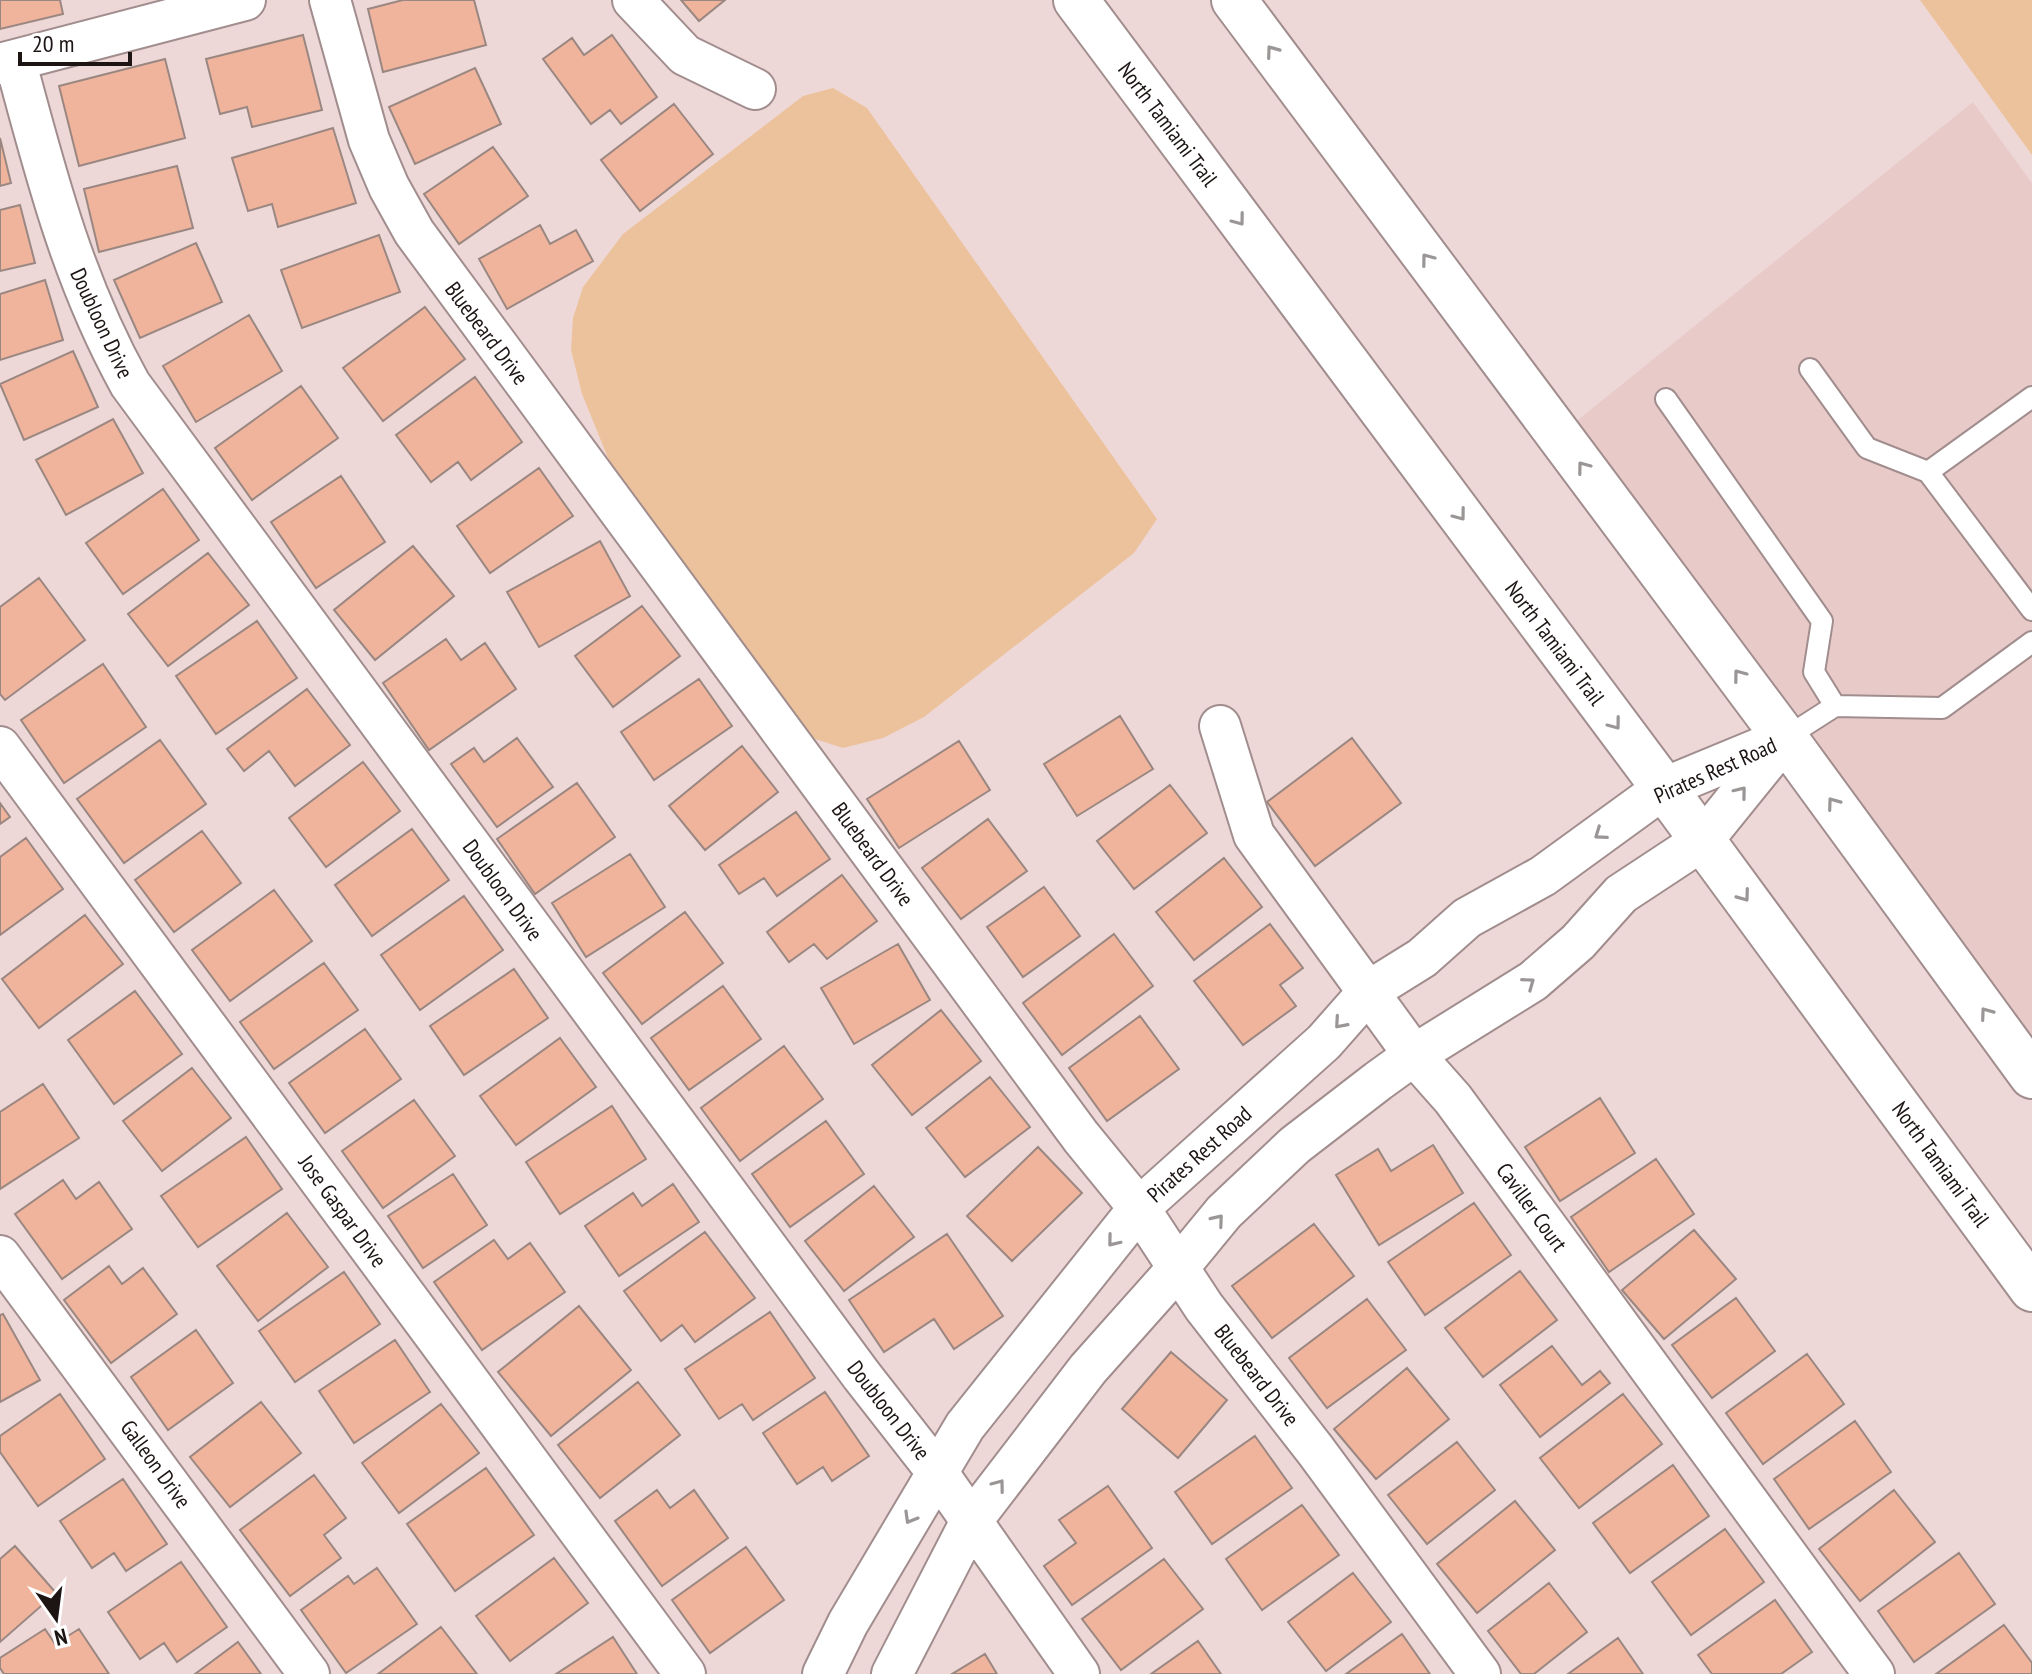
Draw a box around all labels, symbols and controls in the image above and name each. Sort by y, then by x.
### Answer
scale bar [20,16,130,66]
text: 20 m [32,28,74,59]
one-way arrow [1267,45,1281,59]
street label: North Tamiami Trail [1112,56,1224,192]
one-way arrow [1229,211,1244,226]
one-way arrow [1423,253,1437,268]
street label: Doubloon Drive [64,263,140,383]
street label: Bluebeard Drive [439,276,535,390]
one-way arrow [1578,461,1593,476]
one-way arrow [1450,507,1464,521]
street label: North Tamiami Trail [1499,575,1611,711]
one-way arrow [1734,670,1748,684]
one-way arrow [1606,715,1620,729]
street label: Pirates Rest Road [1649,731,1781,809]
one-way arrow [1732,786,1746,801]
street label: Bluebeard Drive [826,797,920,911]
one-way arrow [1828,797,1843,812]
one-way arrow [1595,824,1609,839]
street label: Doubloon Drive [457,834,549,946]
one-way arrow [1734,887,1748,902]
one-way arrow [1520,978,1534,993]
one-way arrow [1981,1007,1996,1022]
one-way arrow [1335,1013,1350,1028]
street label: North Tamiami Trail [1886,1096,1996,1233]
street label: Pirates Rest Road [1141,1100,1257,1208]
street label: Jose Gaspar Drive [292,1149,393,1273]
street label: Caviller Court [1490,1157,1574,1257]
one-way arrow [1208,1215,1223,1229]
one-way arrow [1108,1232,1122,1247]
street label: Bluebeard Drive [1208,1318,1306,1432]
street label: Doubloon Drive [841,1355,937,1465]
street label: Galleon Drive [115,1414,197,1514]
one-way arrow [990,1479,1004,1494]
one-way arrow [904,1509,920,1524]
north arrow [16,1578,96,1658]
text: N [52,1622,70,1652]

